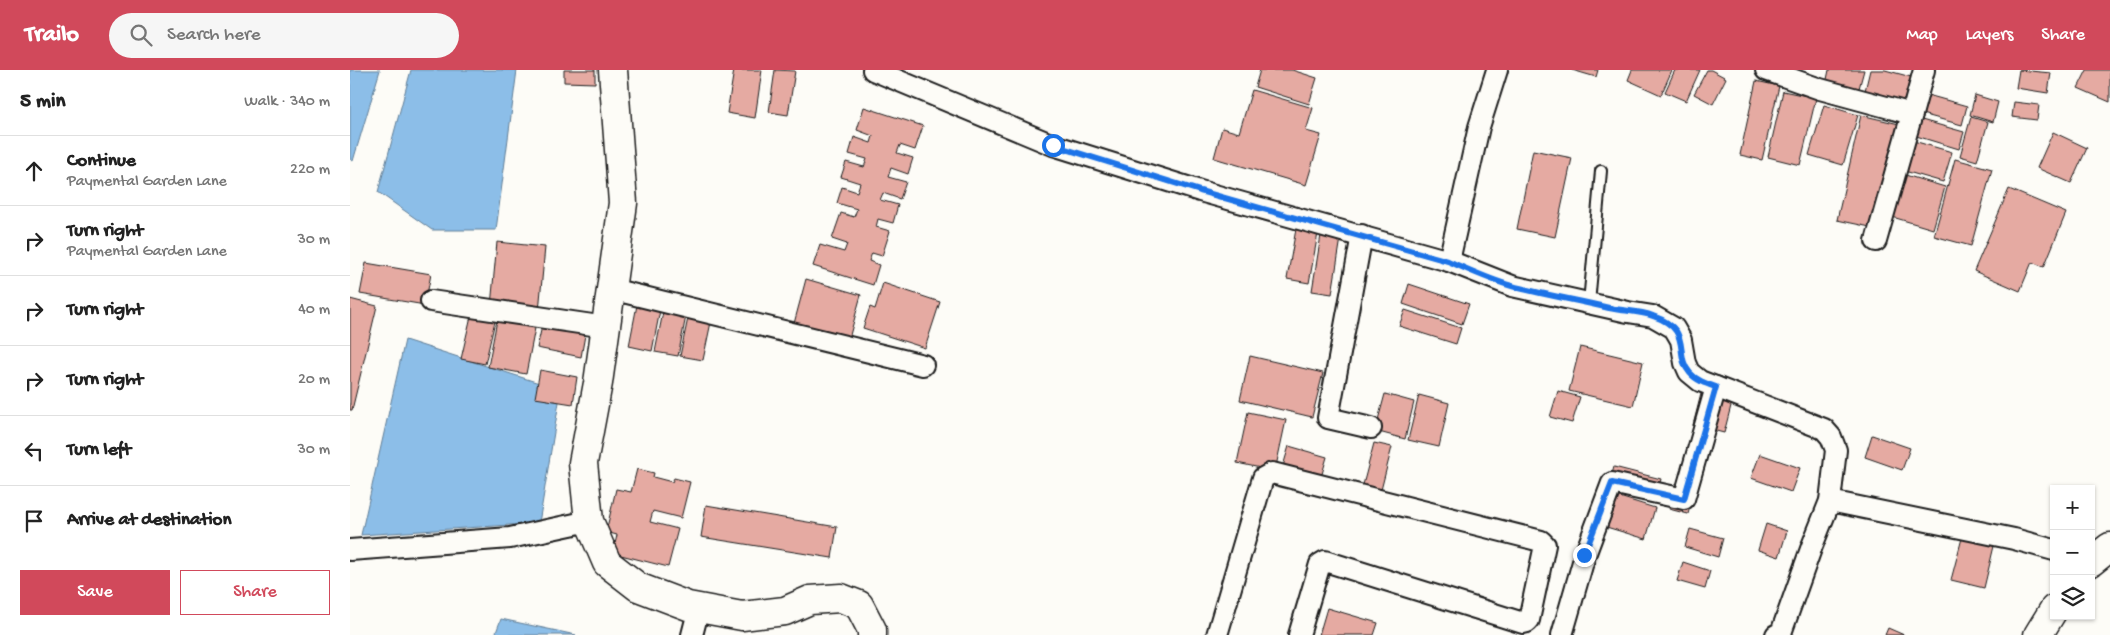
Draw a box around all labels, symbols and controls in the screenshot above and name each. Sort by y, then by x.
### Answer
search box [109,13,459,58]
text: Trailo [25,21,79,50]
icon: search [127,21,155,49]
text: Search here [167,24,261,47]
text: Map [1906,25,1938,46]
text: Layers [1966,25,2013,46]
text: Share [2041,25,2085,46]
text: 5 min [20,90,65,115]
text: Walk · 340 m [244,93,330,112]
route start [1042,134,1065,157]
text: Continue [67,150,136,173]
icon: ahead [20,157,48,185]
text: 220 m [290,161,330,180]
text: Paymental Garden Lane [67,173,227,192]
text: Turn right [67,220,143,243]
icon: right [20,227,48,255]
text: 30 m [297,231,330,250]
text: Paymental Garden Lane [67,243,227,262]
icon: right [20,297,48,325]
text: Turn right [67,299,143,322]
text: 40 m [298,301,330,320]
icon: right [20,367,48,395]
text: Turn right [67,369,143,392]
text: 20 m [298,371,330,390]
icon: left [20,437,48,465]
text: Turn left [67,439,131,462]
text: 30 m [297,441,330,460]
map controls [2050,485,2095,620]
button: + [2050,485,2095,530]
icon: arrive [20,507,48,535]
text: Arrive at destination [67,509,231,532]
button: − [2050,530,2095,575]
route end [1573,544,1596,567]
button: Save [20,570,170,615]
button: Share [180,570,330,615]
button: layers [2050,575,2095,620]

